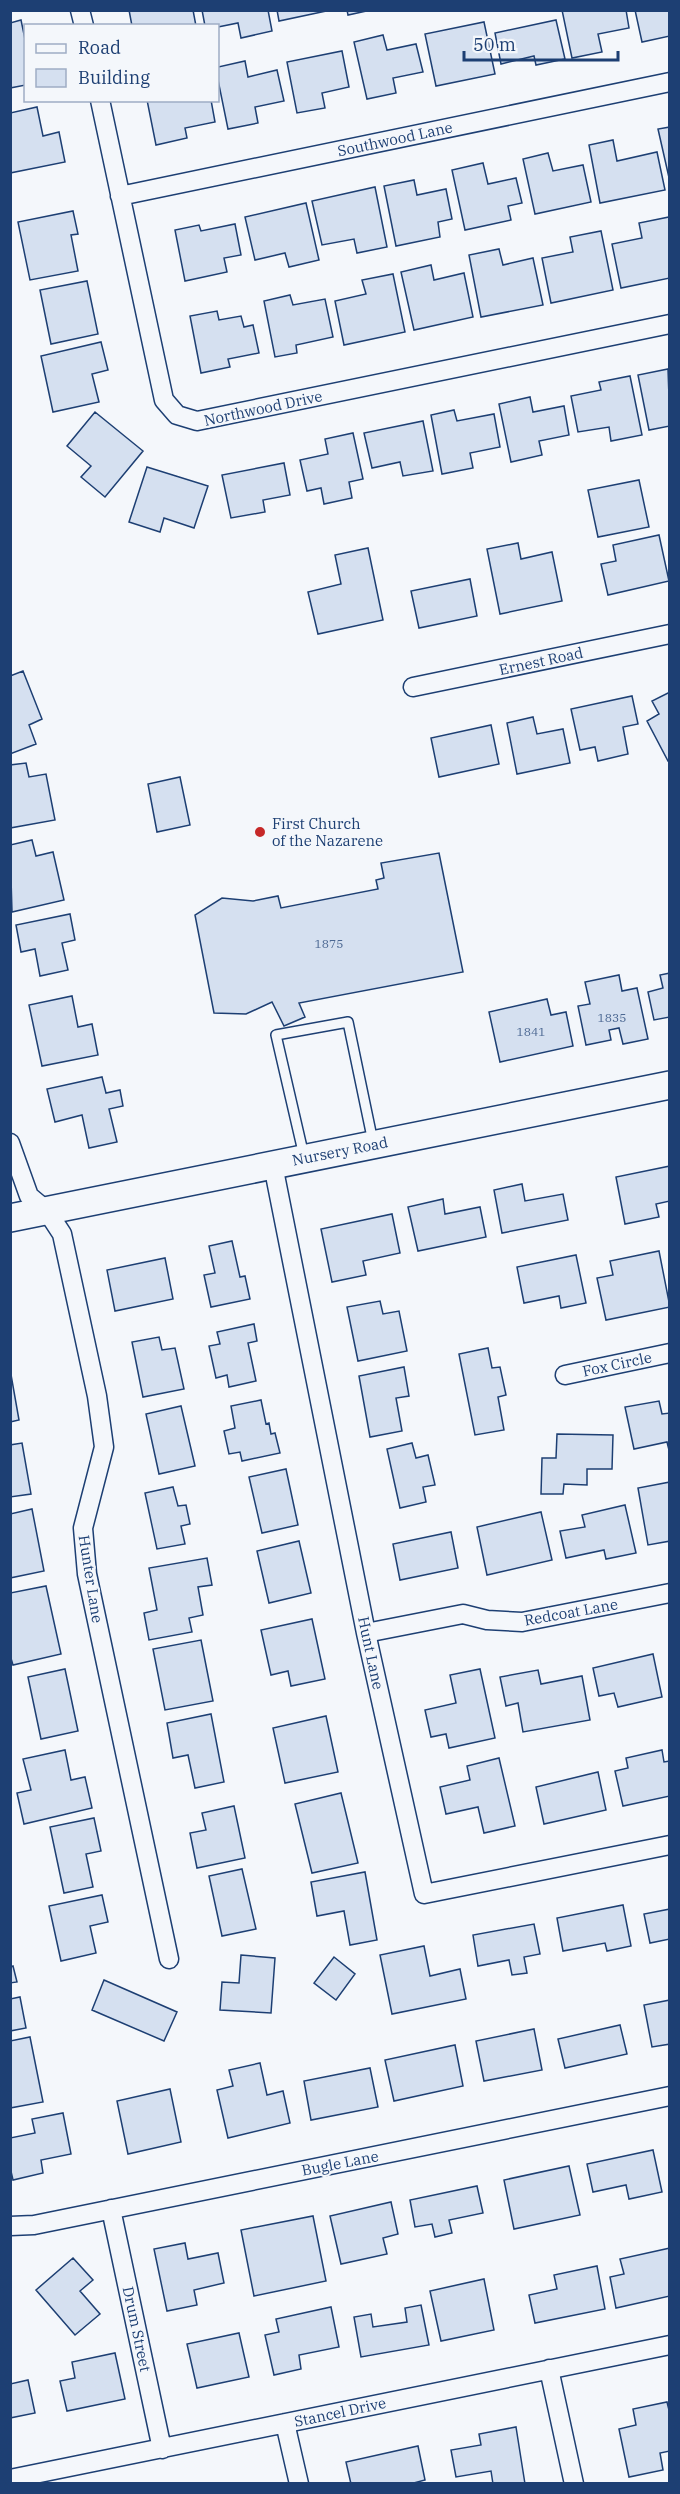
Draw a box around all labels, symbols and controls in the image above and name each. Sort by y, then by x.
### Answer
legend [24,24,219,102]
scale bar [464,24,618,62]
text: 50 m [473,33,516,56]
text: Road [78,36,121,59]
text: Building [78,66,150,89]
street label: Southwood Lane [336,118,454,160]
street label: Northwood Drive [202,386,324,430]
street label: Ernest Road [497,643,585,679]
place label: First Church of the Nazarene [272,814,383,850]
marker: First Church of the Nazarene [253,825,267,839]
house number: 1875 [315,936,343,951]
house number: 1835 [598,1010,626,1025]
house number: 1841 [517,1024,545,1039]
street label: Nursery Road [290,1132,390,1170]
street label: Fox Circle [581,1347,653,1381]
street label: Hunter Lane [75,1534,107,1624]
street label: Redcoat Lane [523,1594,619,1630]
street label: Hunt Lane [354,1615,388,1691]
street label: Bugle Lane [300,2146,380,2180]
street label: Drum Street [119,2285,155,2373]
street label: Stancel Drive [292,2393,388,2431]

